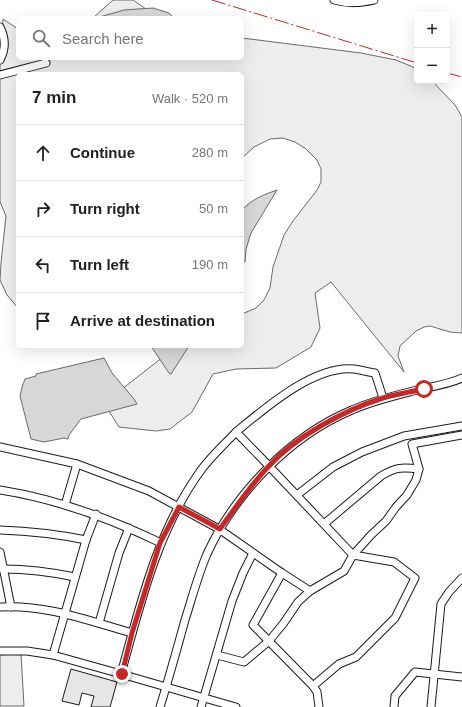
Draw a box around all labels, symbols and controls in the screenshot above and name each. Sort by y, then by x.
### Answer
map controls [414,12,450,84]
button: + [414,12,450,48]
search box [16,16,244,60]
icon: search [30,27,52,49]
text: Search here [62,30,144,47]
button: − [414,48,450,84]
text: 7 min [32,88,76,107]
text: Walk · 520 m [152,91,228,106]
icon: ahead [32,142,54,164]
text: Continue [70,144,135,161]
text: 280 m [192,145,228,160]
icon: right [32,198,54,220]
text: Turn right [70,200,140,217]
text: 50 m [199,201,228,216]
icon: left [32,254,54,276]
text: Turn left [70,256,129,273]
text: 190 m [192,257,228,272]
icon: arrive [32,310,54,332]
text: Arrive at destination [70,312,215,329]
route start [415,380,433,398]
route end [113,665,131,683]

